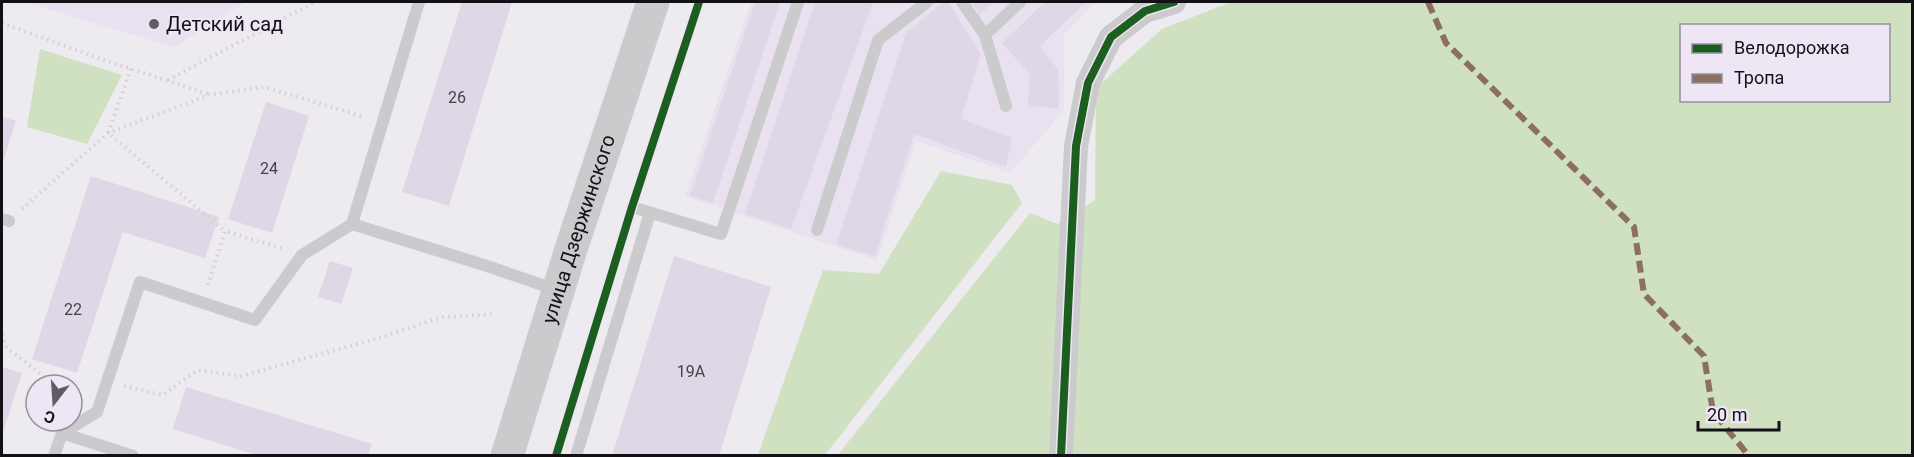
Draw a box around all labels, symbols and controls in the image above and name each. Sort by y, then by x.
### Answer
place label: Детский сад [166,12,283,36]
marker: Детский сад [147,17,161,31]
legend [1680,24,1890,102]
text: Велодорожка [1734,37,1849,58]
text: Тропа [1734,67,1784,88]
house number: 26 [448,88,466,107]
street label: улица Дзержинского [537,131,620,326]
house number: 24 [260,159,278,178]
house number: 22 [64,300,82,319]
house number: 19А [677,362,706,381]
north arrow [24,373,84,433]
scale bar [1698,394,1779,432]
text: 20 m [1707,404,1747,425]
text: С [42,406,58,427]

